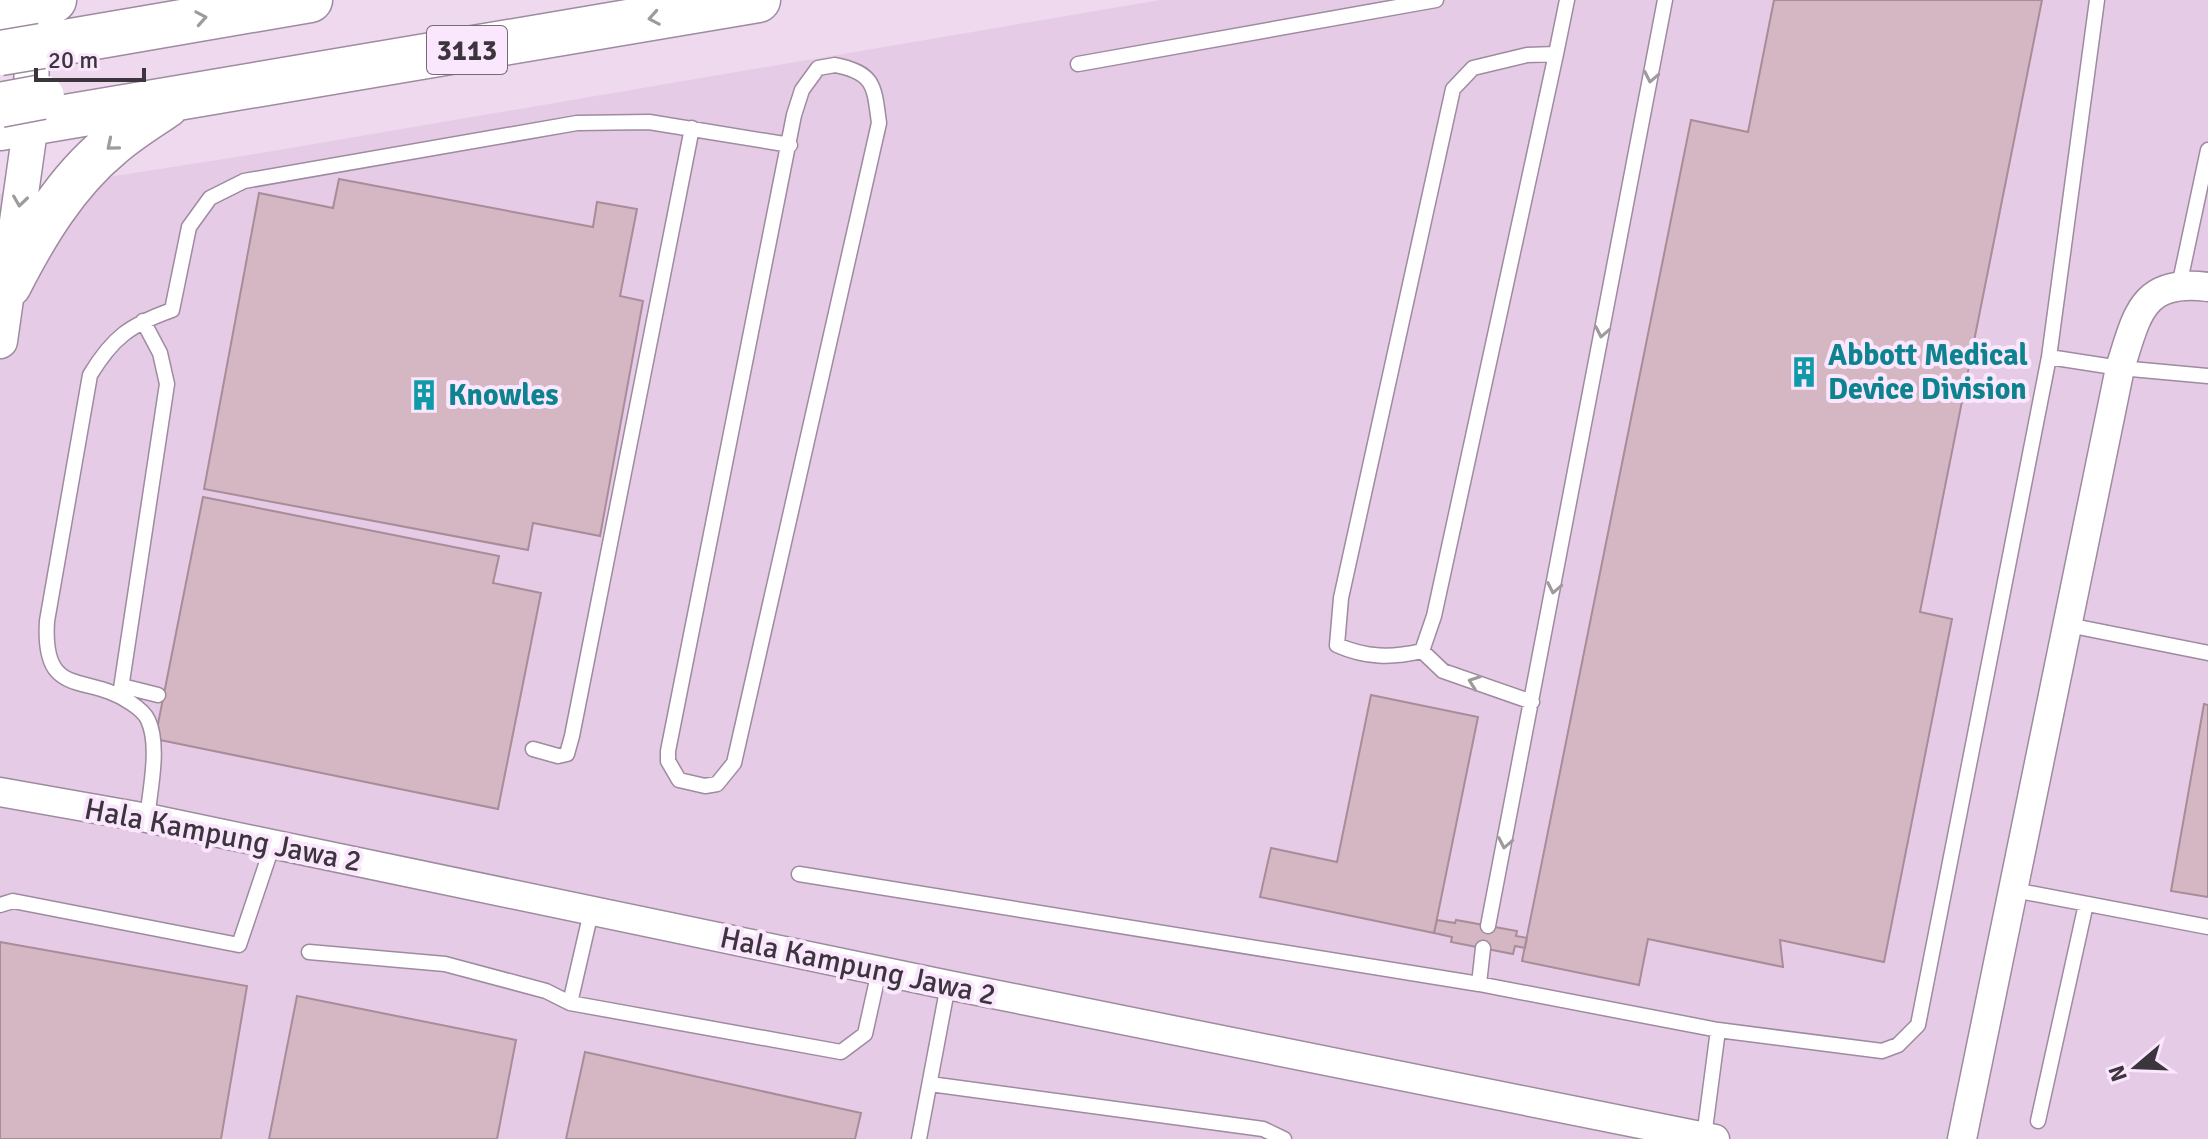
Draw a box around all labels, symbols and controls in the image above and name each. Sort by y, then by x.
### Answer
one-way arrow [647,8,661,25]
one-way arrow [194,10,208,27]
road number: 3113 [427,26,507,74]
scale bar [36,32,144,82]
text: 20 m [48,45,98,75]
one-way arrow [1643,70,1660,83]
one-way arrow [107,135,122,150]
one-way arrow [12,195,29,208]
one-way arrow [1595,325,1612,339]
place label: Abbott Medical Device Division [1828,337,2028,408]
building icon: Abbott Medical Device Division [1787,355,1821,389]
place label: Knowles [448,377,559,414]
building icon: Knowles [407,378,441,412]
one-way arrow [1546,580,1563,594]
one-way arrow [1468,675,1482,692]
street label: Hala Kampung Jawa 2 [81,791,364,880]
one-way arrow [1497,836,1514,850]
street label: Hala Kampung Jawa 2 [717,919,999,1014]
north arrow [2096,1027,2176,1107]
text: N [2102,1062,2133,1085]

